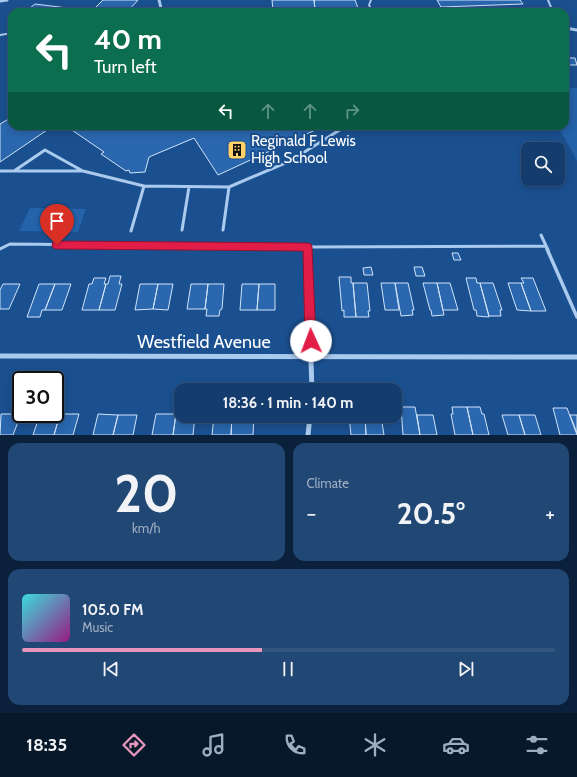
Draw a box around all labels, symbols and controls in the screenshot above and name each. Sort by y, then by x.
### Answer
text: 40 m [94,22,162,56]
icon: left [28,24,80,76]
text: Turn left [94,56,157,78]
icon: left [215,100,237,122]
icon: ahead [257,100,279,122]
icon: ahead [299,100,321,122]
icon: right [341,100,363,122]
place label: Reginald F Lewis High School [251,132,356,167]
building icon: Reginald F Lewis High School [226,139,248,161]
map controls [521,142,565,186]
button: search [521,142,565,186]
pin [40,204,74,245]
icon: arrive [46,210,68,232]
position arrow [290,320,332,362]
street label: Westfield Avenue [137,331,271,353]
speed limit sign: 30 [12,371,64,423]
text: 18:36 · 1 min · 140 m [223,394,353,412]
text: 20 [114,462,178,525]
text: Climate [307,475,349,491]
text: 20.5° [397,495,465,532]
text: − [307,500,316,527]
text: + [545,500,555,527]
text: km/h [132,520,160,536]
text: 105.0 FM [82,601,143,619]
text: Music [82,619,113,635]
icon: previous [100,658,122,680]
icon: pause [277,658,299,680]
icon: next [455,658,477,680]
icon: directions [120,731,148,759]
icon: music [200,731,228,759]
icon: phone [281,731,309,759]
icon: climate [361,731,389,759]
icon: car [442,731,470,759]
icon: filters [523,731,551,759]
text: 18:35 [26,734,67,756]

